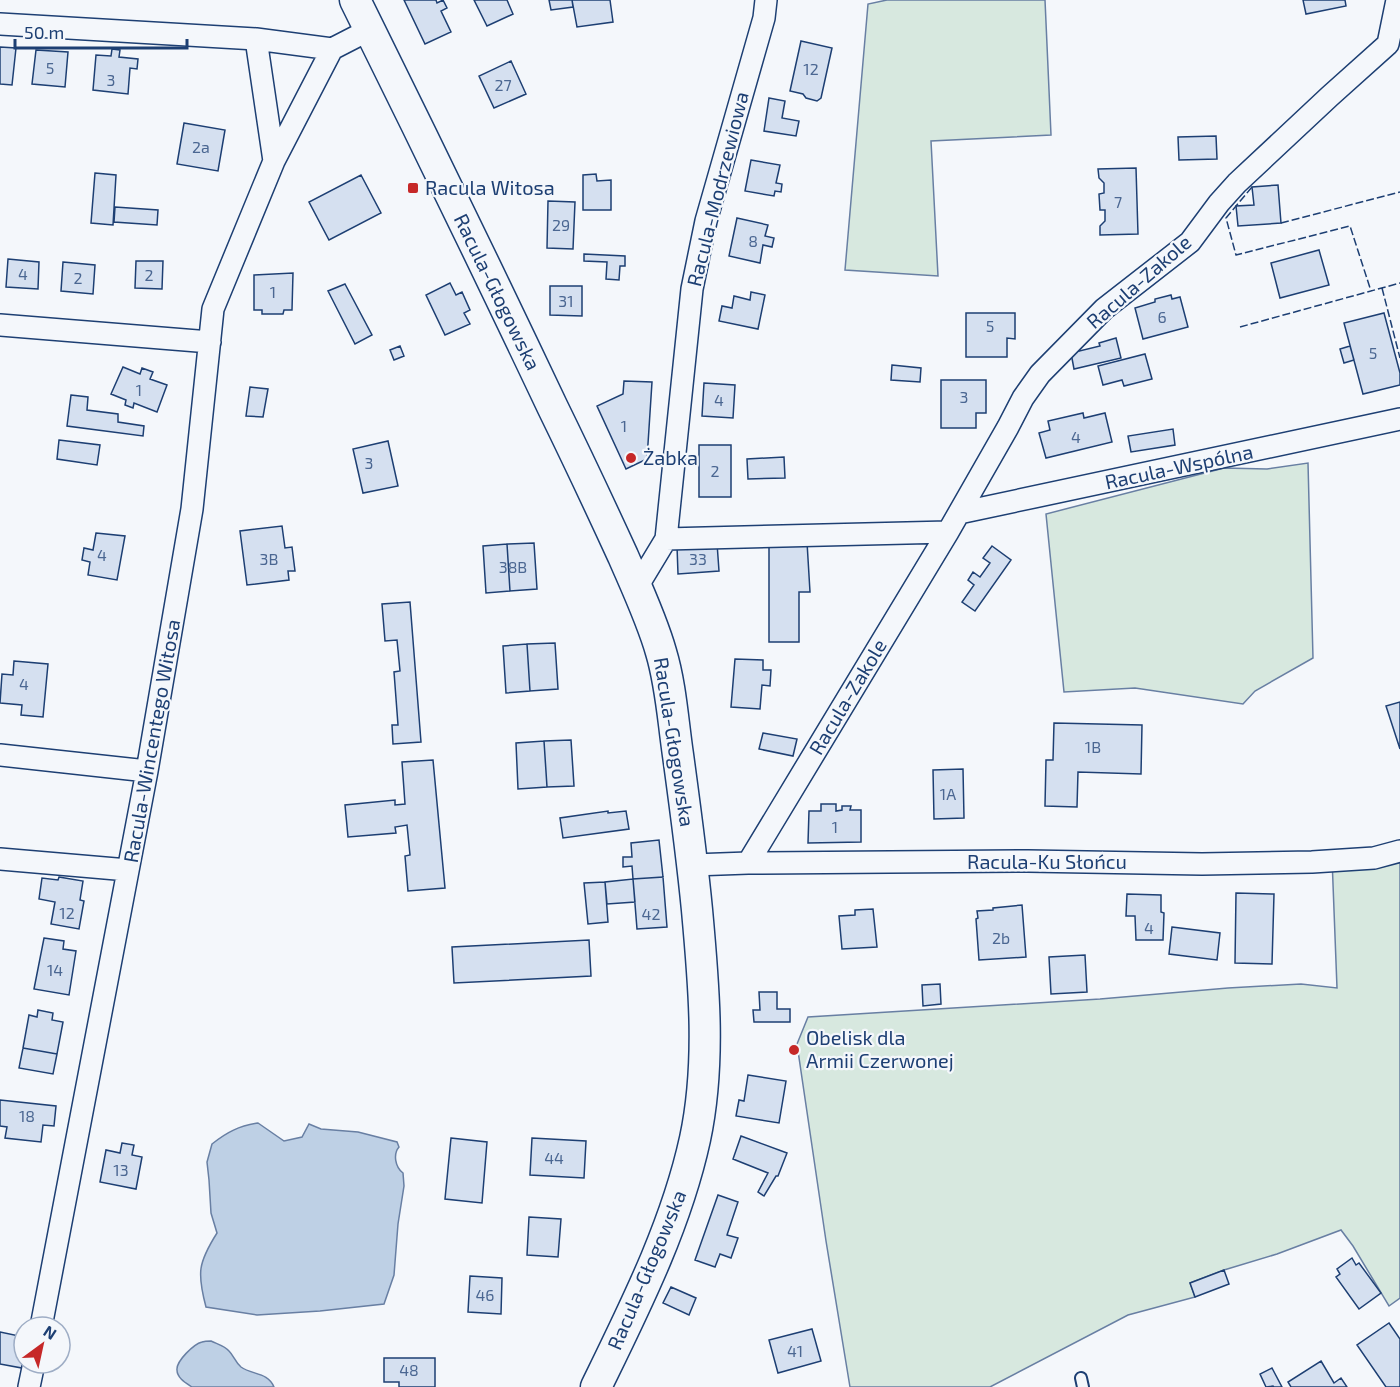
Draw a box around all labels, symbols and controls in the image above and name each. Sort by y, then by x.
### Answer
scale bar [15,12,188,50]
text: 50 m [24,21,64,43]
house number: 5 [46,58,54,77]
house number: 12 [803,59,819,78]
house number: 3 [107,70,115,89]
house number: 27 [494,75,512,94]
street label: Racula-Modrzewiowa [681,89,753,289]
house number: 2a [192,137,210,156]
place label: Racula Witosa [425,175,555,199]
marker: Racula Witosa [406,181,420,195]
house number: 7 [1114,192,1122,211]
street label: Racula-Głogowska [450,209,546,374]
house number: 29 [552,215,570,234]
street label: Racula-Zakole [1081,229,1195,333]
house number: 8 [748,231,758,250]
house number: 4 [18,264,28,283]
house number: 2 [145,265,154,284]
house number: 2 [74,268,83,287]
house number: 1 [270,282,276,301]
house number: 31 [558,291,574,310]
house number: 6 [1157,307,1167,326]
house number: 5 [986,316,994,335]
house number: 5 [1369,343,1377,362]
house number: 1 [136,380,142,399]
house number: 3 [960,387,968,406]
house number: 4 [714,390,724,409]
house number: 1 [621,416,627,435]
house number: 4 [1071,427,1081,446]
street label: Racula-Wspólna [1103,439,1255,493]
place label: Żabka [643,445,698,469]
marker: Żabka [624,451,638,465]
house number: 3 [365,453,373,472]
house number: 2 [711,461,720,480]
house number: 4 [97,545,107,564]
house number: 3B [260,549,278,568]
house number: 33 [689,549,707,568]
house number: 38B [499,557,527,576]
street label: Racula-Wincentego Witosa [118,617,184,864]
street label: Racula-Zakole [803,634,891,759]
street label: Racula-Głogowska [650,655,700,828]
house number: 4 [19,674,29,693]
house number: 1B [1085,737,1101,756]
house number: 1A [940,784,956,803]
house number: 1 [832,817,838,836]
street label: Racula-Ku Słońcu [967,849,1127,873]
house number: 12 [59,903,75,922]
house number: 42 [642,904,660,923]
house number: 4 [1144,918,1154,937]
house number: 2b [992,928,1010,947]
house number: 14 [47,960,63,979]
place label: Obelisk dla Armii Czerwonej [806,1025,954,1072]
marker: Obelisk dla Armii Czerwonej [787,1043,801,1057]
house number: 18 [19,1106,35,1125]
house number: 44 [544,1148,564,1167]
house number: 13 [113,1160,129,1179]
street label: Racula-Głogowska [602,1186,691,1353]
house number: 46 [476,1285,495,1304]
north arrow [12,1315,72,1375]
text: N [40,1321,60,1343]
house number: 41 [787,1341,803,1360]
house number: 48 [399,1360,419,1379]

